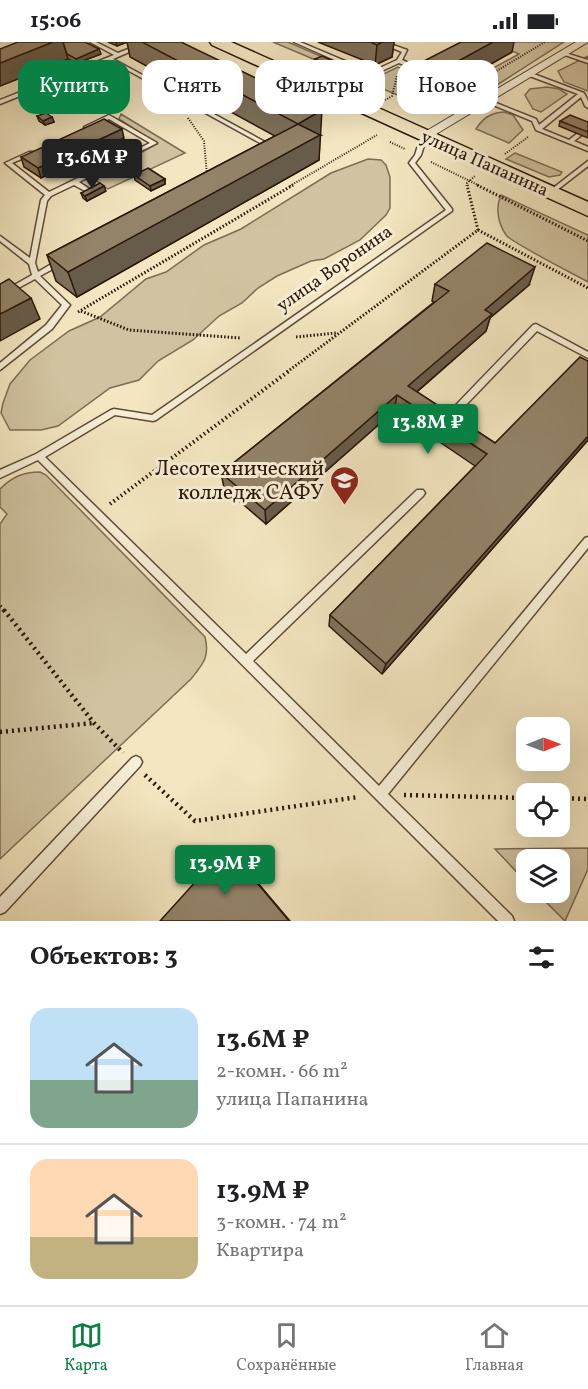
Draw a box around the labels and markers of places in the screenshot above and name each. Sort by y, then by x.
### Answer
pin: 13.6M ₽ [37,139,147,190]
pin: 13.8M ₽ [373,404,483,455]
place label: Лесотехнический колледж САФУ [155,455,324,508]
school or university icon: Лесотехнический колледж САФУ [329,464,361,506]
pin: 13.9M ₽ [170,845,280,896]

